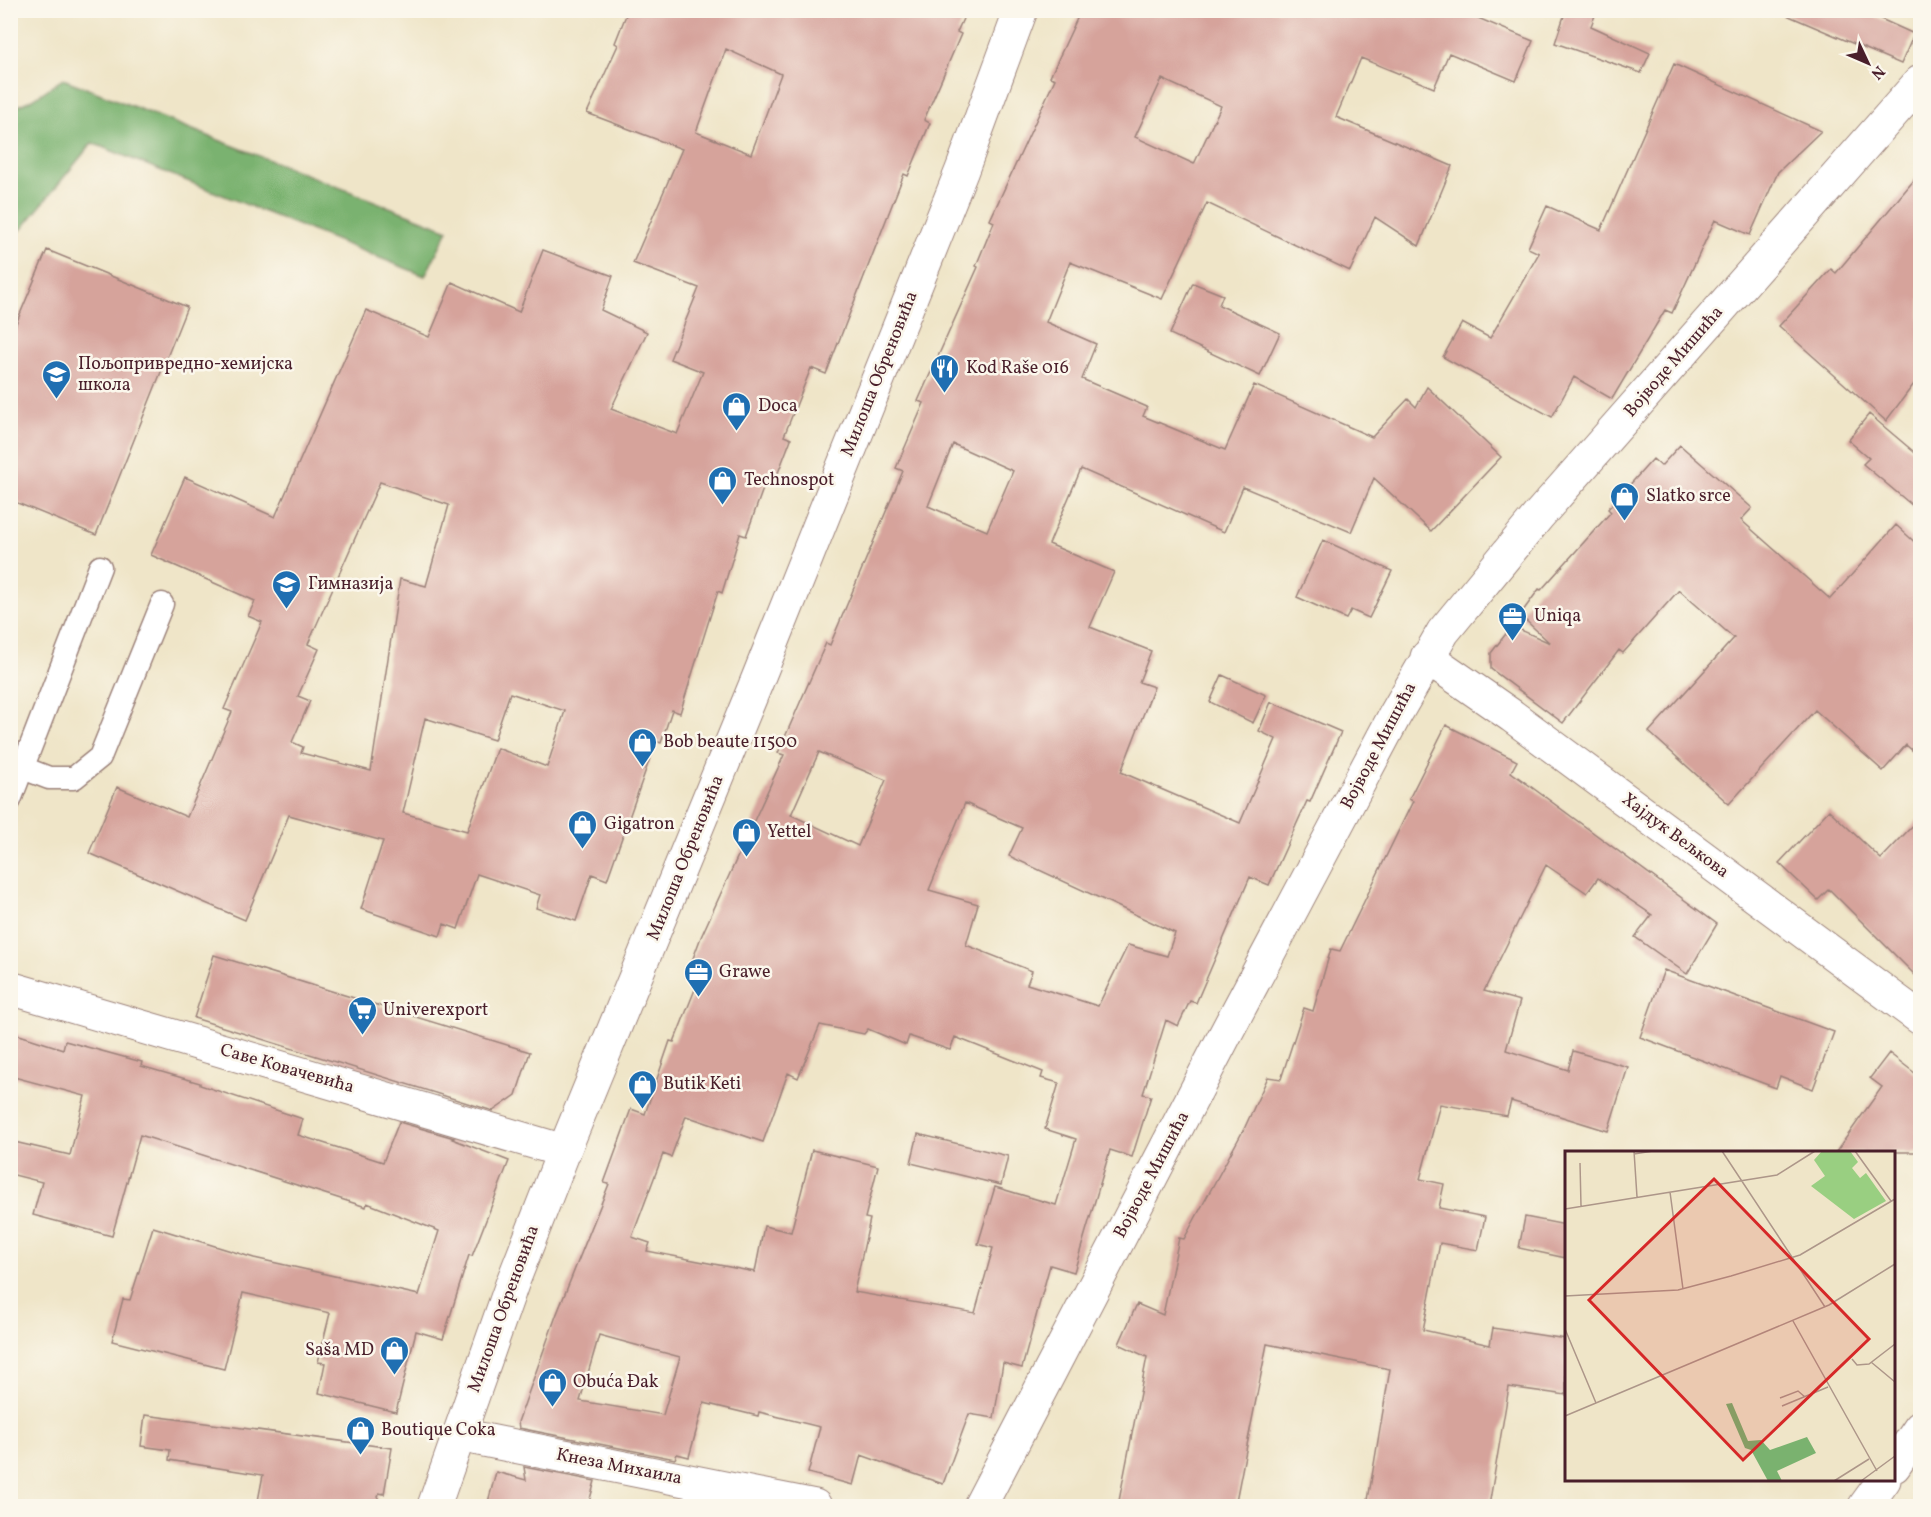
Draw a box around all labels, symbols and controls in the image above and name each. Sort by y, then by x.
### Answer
north arrow [1838,33,1898,93]
text: N [1865,60,1889,84]
street label: Милоша Обреновића [835,287,925,461]
street label: Војводе Мишића [1619,301,1729,423]
place label: Пољопривредно-хемијска школа [78,352,293,398]
restaurant icon: Kod Raše 016 [929,352,961,394]
place label: Kod Raše 016 [966,356,1069,381]
school or university icon: Пољопривредно-хемијска школа [41,358,73,400]
shop icon: Doca [721,390,753,432]
place label: Doca [758,394,798,419]
shop icon: Technospot [707,464,739,506]
place label: Technospot [744,468,834,493]
shop icon: Slatko srce [1609,480,1641,522]
place label: Slatko srce [1646,484,1731,509]
school or university icon: Гимназија [271,568,303,610]
place label: Гимназија [308,572,393,597]
office icon: Uniqa [1497,600,1529,642]
place label: Uniqa [1534,604,1581,629]
street label: Војводе Мишића [1335,678,1423,814]
shop icon: Bob beaute 11500 [626,726,658,768]
place label: Bob beaute 11500 [663,730,797,755]
street label: Милоша Обреновића [641,771,731,945]
street label: Хајдук Вељкова [1616,787,1734,885]
shop icon: Gigatron [567,808,599,850]
place label: Gigatron [604,812,675,837]
shop icon: Yettel [730,816,762,858]
place label: Yettel [767,820,811,845]
office icon: Grawe [682,956,714,998]
place label: Grawe [719,960,770,985]
supermarket icon: Univerexport [346,994,378,1036]
place label: Univerexport [383,998,488,1023]
street label: Саве Ковачевића [217,1038,357,1100]
shop icon: Butik Keti [626,1068,658,1110]
place label: Butik Keti [663,1072,741,1097]
street label: Војводе Мишића [1108,1107,1196,1243]
inset map [1565,1151,1895,1481]
street label: Милоша Обреновића [462,1222,546,1396]
shop icon: Saša MD [379,1334,411,1376]
place label: Saša MD [305,1338,374,1363]
shop icon: Obuća Đak [536,1366,568,1408]
place label: Obuća Đak [573,1370,659,1395]
shop icon: Boutique Coka [344,1414,376,1456]
place label: Boutique Coka [381,1418,496,1443]
street label: Кнеза Михаила [554,1443,684,1491]

